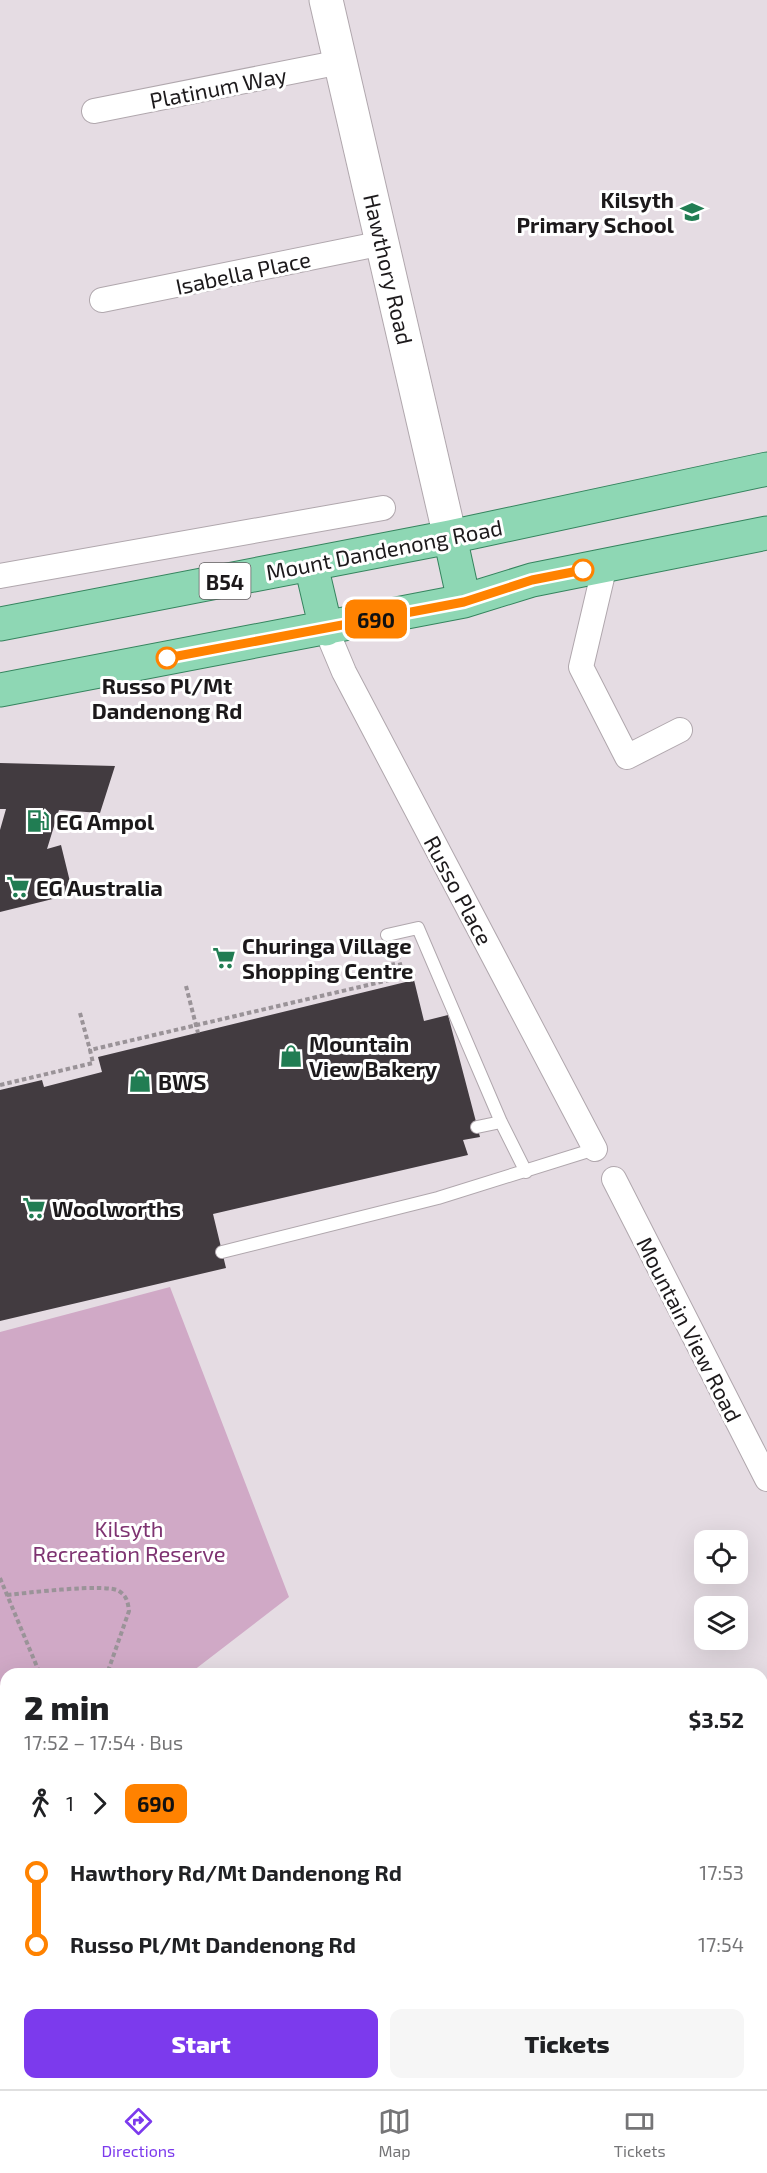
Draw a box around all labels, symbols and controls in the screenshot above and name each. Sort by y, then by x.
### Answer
street label: Platinum Way [147,61,289,113]
place label: Kilsyth Primary School [516,186,675,238]
street label: Hawthory Road [359,191,419,347]
school or university icon: Kilsyth Primary School [679,199,705,225]
street label: Isabella Place [173,245,313,299]
street label: Mount Dandenong Road [264,513,504,585]
unlabelled marker [572,559,594,581]
road number: B54 [200,563,250,599]
line badge: 690 [342,600,410,638]
text: 690 [357,607,395,632]
marker: Russo Pl/Mt Dandenong Rd [156,647,178,669]
place label: Russo Pl/Mt Dandenong Rd [92,672,242,723]
fuel station icon: EG Ampol [25,808,51,834]
place label: EG Ampol [56,808,155,834]
street label: Russo Place [419,831,499,949]
supermarket icon: EG Australia [5,874,31,900]
place label: EG Australia [36,874,163,900]
place label: Churinga Village Shopping Centre [242,932,414,983]
supermarket icon: Churinga Village Shopping Centre [211,945,237,971]
place label: Mountain View Bakery [309,1030,438,1082]
shop icon: Mountain View Bakery [278,1043,304,1069]
shop icon: BWS [127,1068,153,1094]
place label: BWS [158,1068,206,1094]
supermarket icon: Woolworths [21,1195,47,1221]
place label: Woolworths [52,1195,181,1221]
street label: Mountain View Road [632,1232,748,1426]
park label: Kilsyth Recreation Reserve [33,1515,225,1566]
map controls [694,1530,748,1650]
button: locate [694,1530,748,1584]
button: layers [694,1596,748,1650]
text: 2 min [24,1687,109,1727]
text: $3.52 [688,1706,744,1732]
text: 17:52 – 17:54 · Bus [24,1730,183,1754]
icon: walk [24,1787,57,1820]
icon: forward [83,1787,116,1820]
text: 1 [66,1791,74,1815]
text: 690 [137,1791,175,1816]
text: Hawthory Rd/Mt Dandenong Rd [70,1859,402,1885]
text: 17:53 [699,1860,744,1884]
text: Russo Pl/Mt Dandenong Rd [70,1931,356,1957]
text: 17:54 [698,1932,744,1956]
button: Start [24,2009,378,2078]
button: Tickets [390,2009,744,2078]
tab: Directions [101,2105,175,2160]
tab: Map [378,2105,411,2160]
tab: Tickets [614,2105,666,2160]

